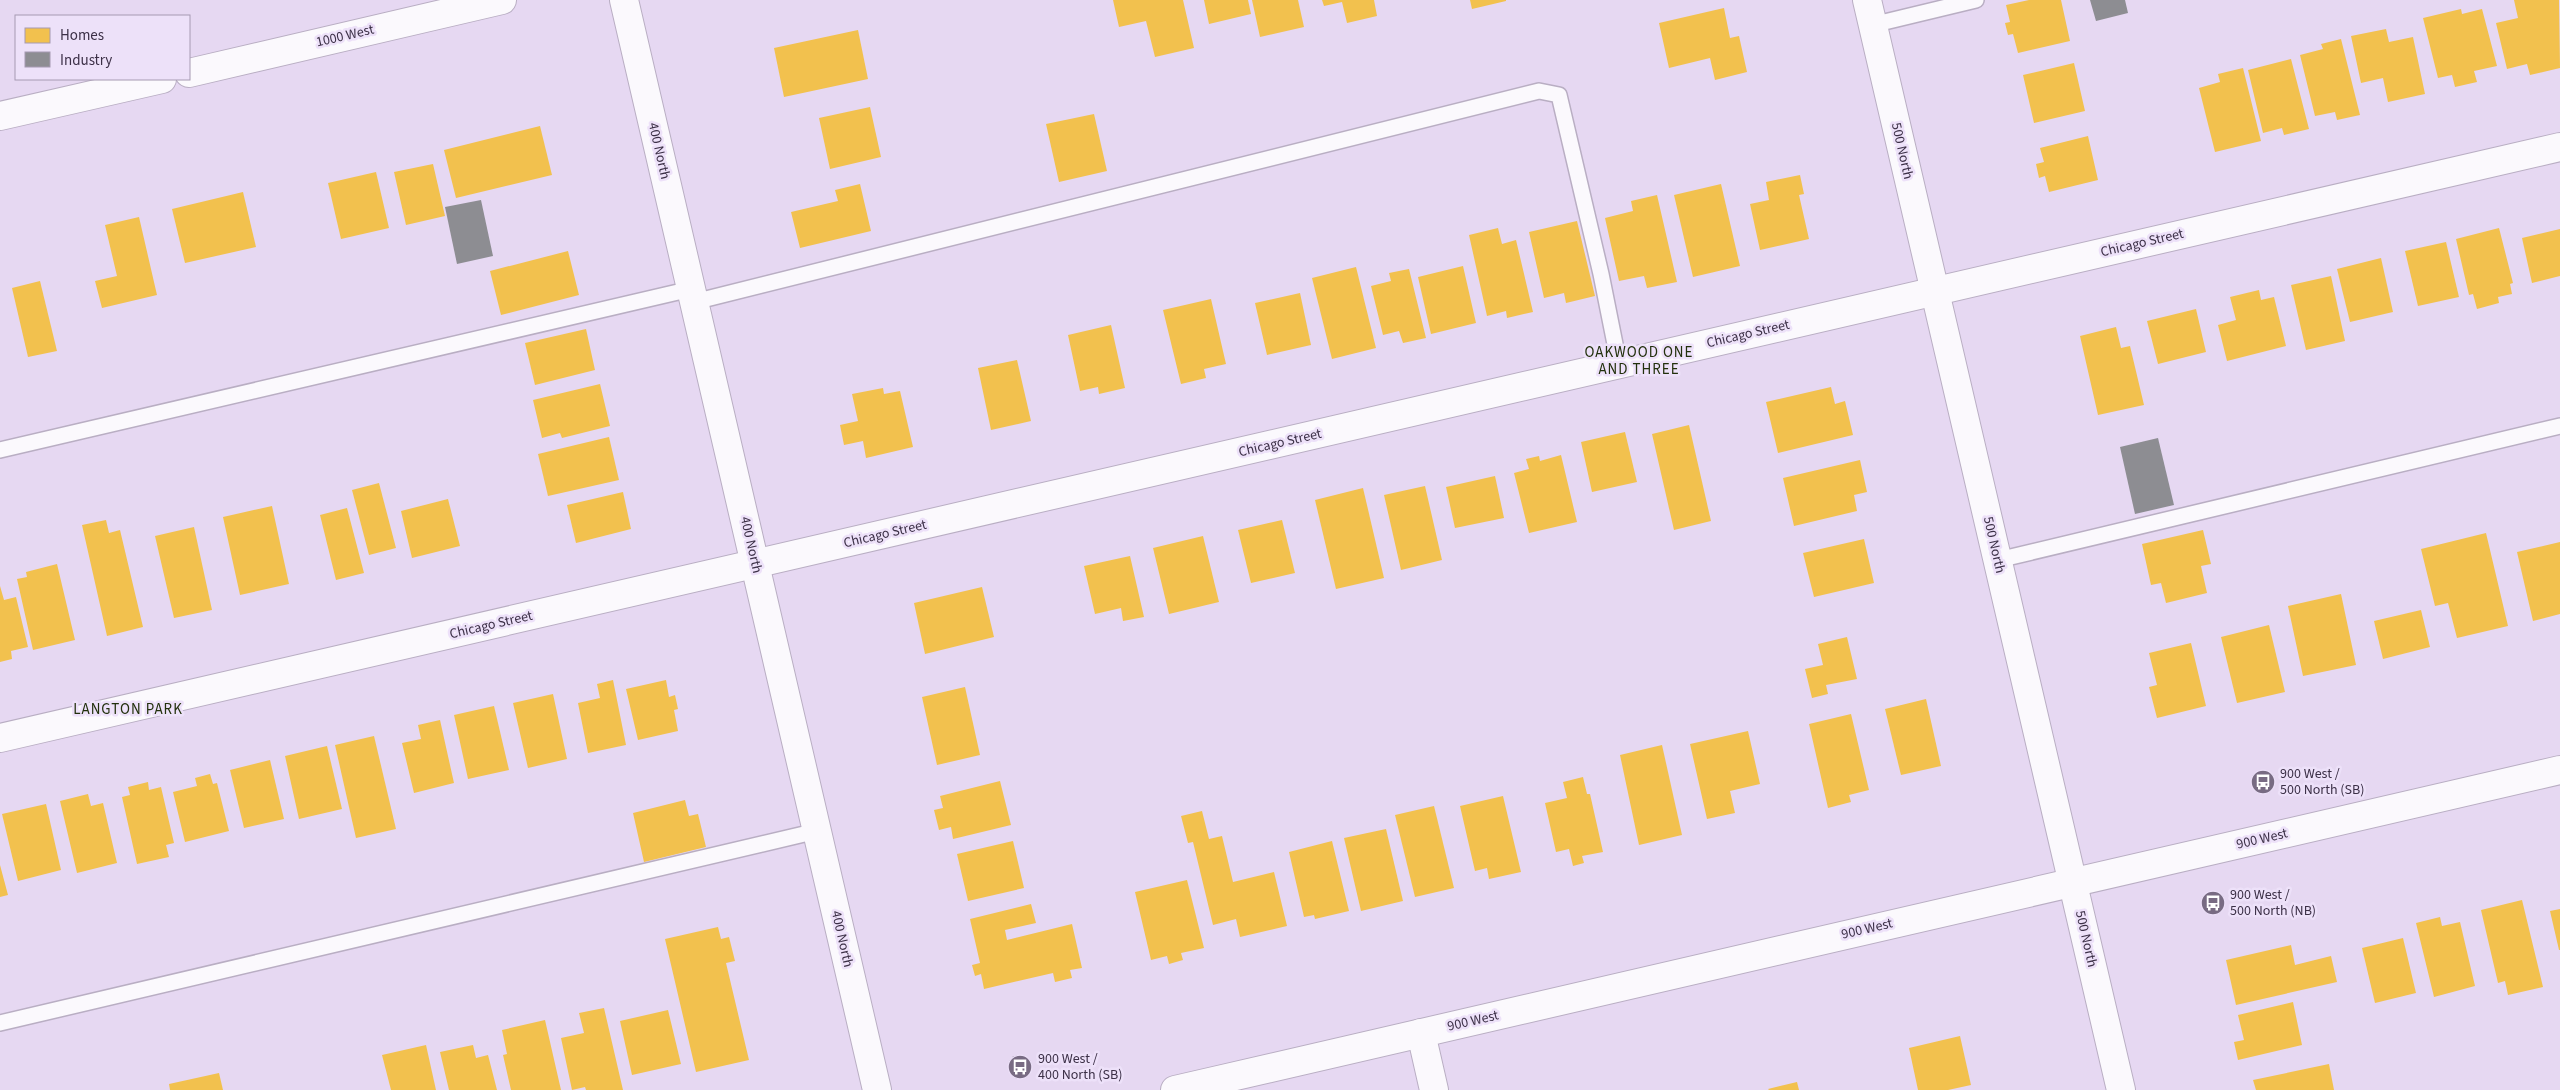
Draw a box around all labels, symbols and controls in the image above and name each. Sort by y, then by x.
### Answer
legend [15,15,190,80]
street label: 1000 West [314,20,376,52]
text: Homes [60,25,104,46]
text: Industry [60,50,112,71]
street label: 400 North [643,121,675,181]
street label: 500 North [1886,121,1918,181]
street label: Chicago Street [2098,224,2186,262]
street label: Chicago Street [1704,315,1792,353]
district label: OAKWOOD ONE AND THREE [1585,342,1693,380]
street label: Chicago Street [1236,424,1324,462]
street label: 400 North [735,515,767,575]
street label: Chicago Street [841,515,929,553]
street label: 500 North [1978,515,2010,575]
street label: Chicago Street [447,606,535,644]
district label: LANGTON PARK [73,699,183,720]
place label: 900 West / 500 North (SB) [2280,764,2365,800]
bus stop icon: 900 West / 500 North (SB) [2250,769,2276,795]
street label: 900 West [2234,823,2290,855]
place label: 900 West / 500 North (NB) [2230,885,2316,921]
bus stop icon: 900 West / 500 North (NB) [2200,890,2226,916]
street label: 400 North [826,909,858,969]
street label: 500 North [2070,909,2102,969]
street label: 900 West [1839,913,1895,945]
street label: 900 West [1445,1005,1501,1037]
place label: 900 West / 400 North (SB) [1038,1049,1123,1085]
bus stop icon: 900 West / 400 North (SB) [1007,1054,1033,1080]

